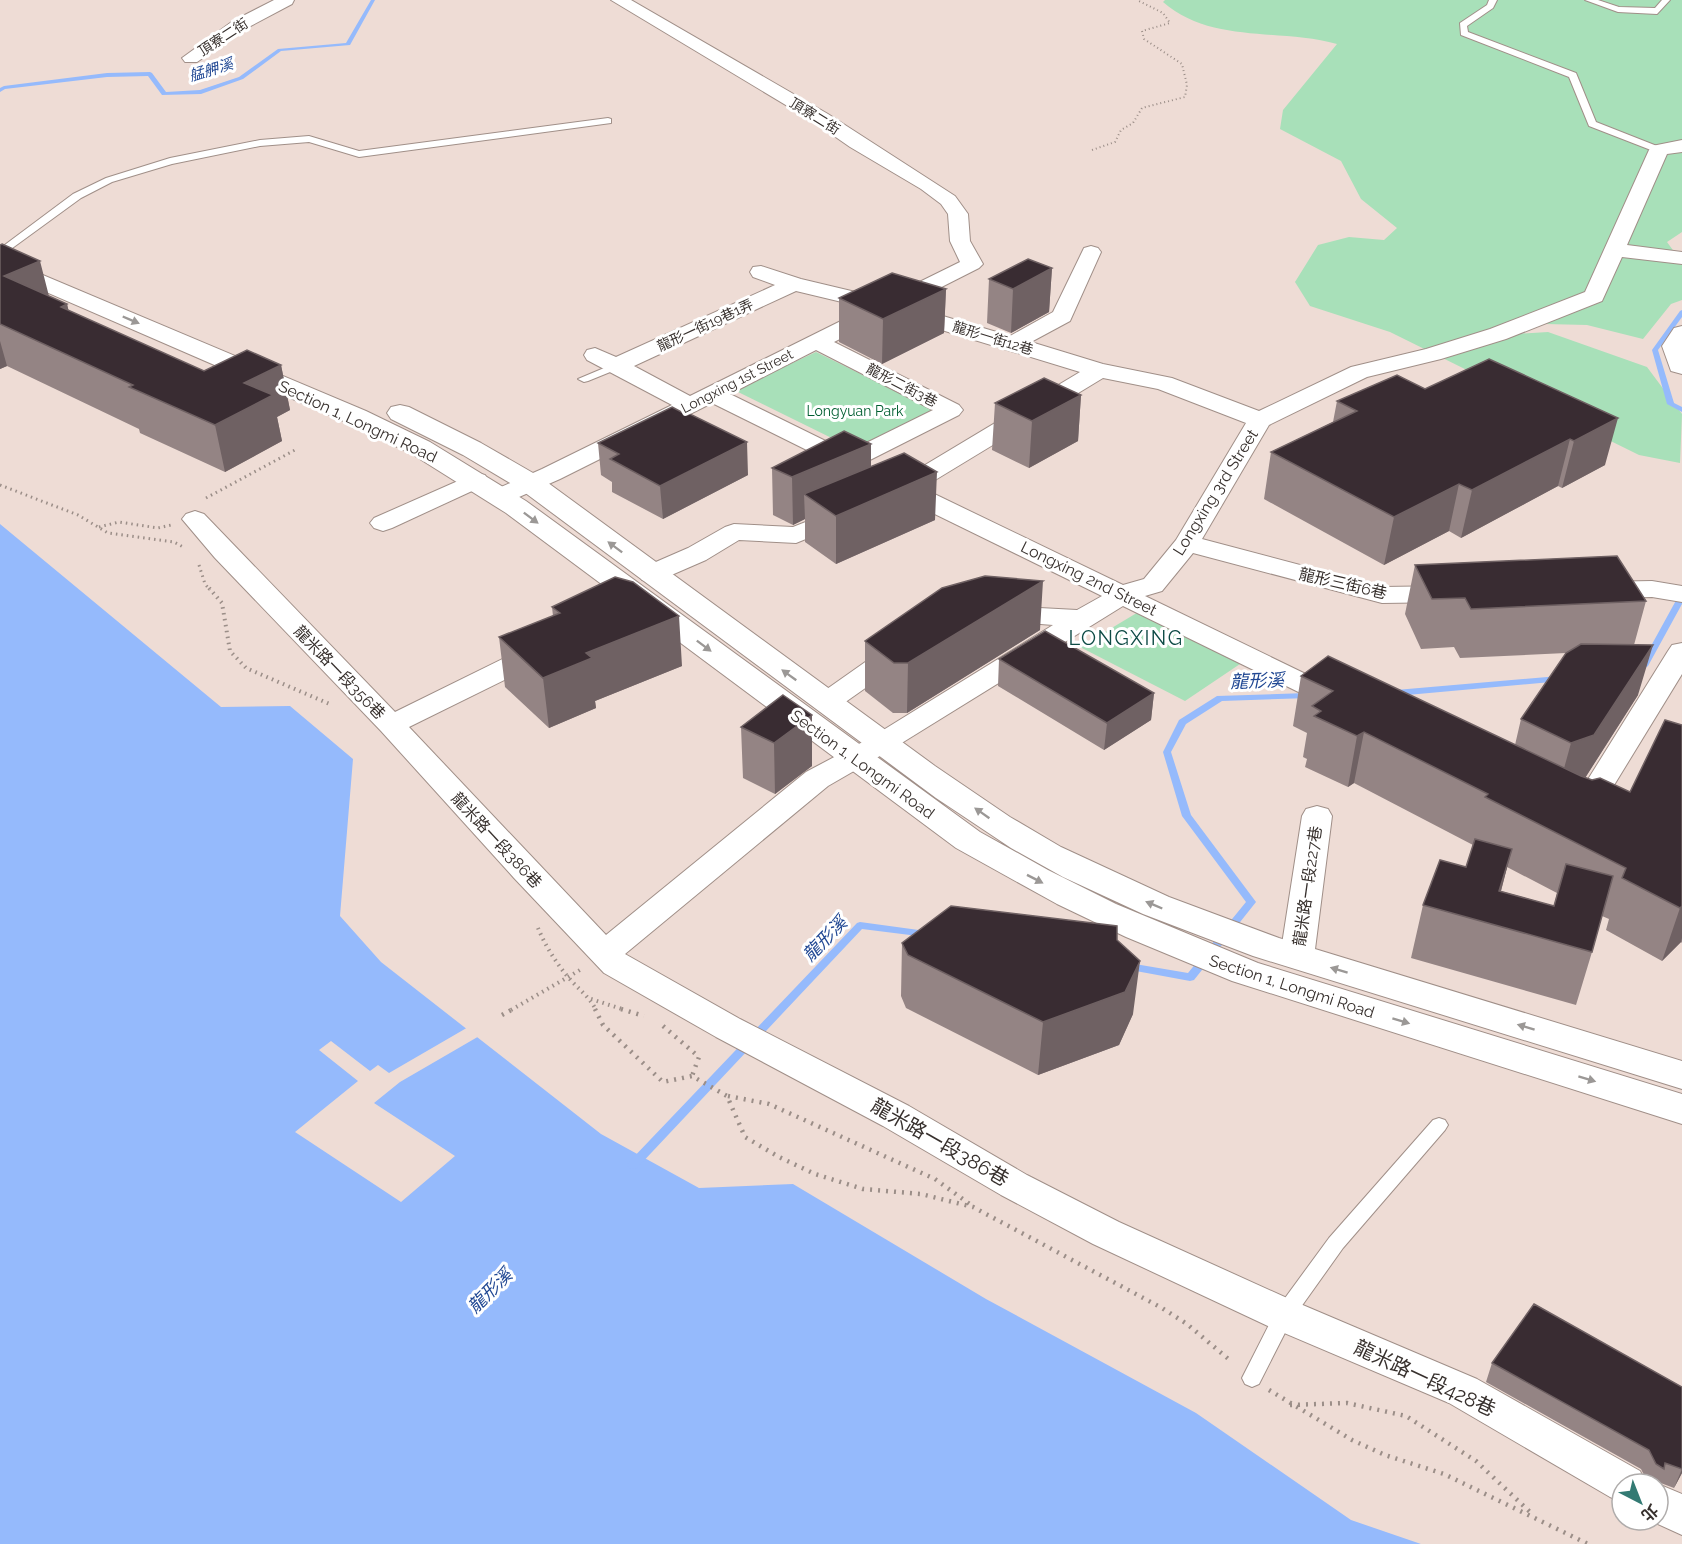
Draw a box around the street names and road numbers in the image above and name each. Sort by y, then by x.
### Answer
street label: 頂寮二街 [195,15,251,59]
street label: 頂寮二街 [787,94,843,138]
street label: 龍形一街19巷1弄 [654,296,756,354]
street label: 龍形一街12巷 [951,318,1035,358]
street label: Longxing 1st Street [678,346,796,416]
street label: 龍形二街3巷 [864,360,940,410]
street label: Section 1, Longmi Road [275,376,440,467]
street label: Longxing 3rd Street [1169,425,1262,559]
street label: Longxing 2nd Street [1018,537,1160,620]
street label: 龍形三街6巷 [1297,564,1389,603]
street label: 龍米路一段356巷 [290,622,389,723]
street label: Section 1, Longmi Road [787,706,938,823]
street label: 龍米路一段386巷 [448,789,546,892]
street label: 龍米路一段227巷 [1290,825,1325,947]
street label: Section 1, Longmi Road [1207,951,1377,1022]
street label: 龍米路一段386巷 [867,1093,1013,1191]
street label: 龍米路一段428巷 [1351,1335,1499,1421]

